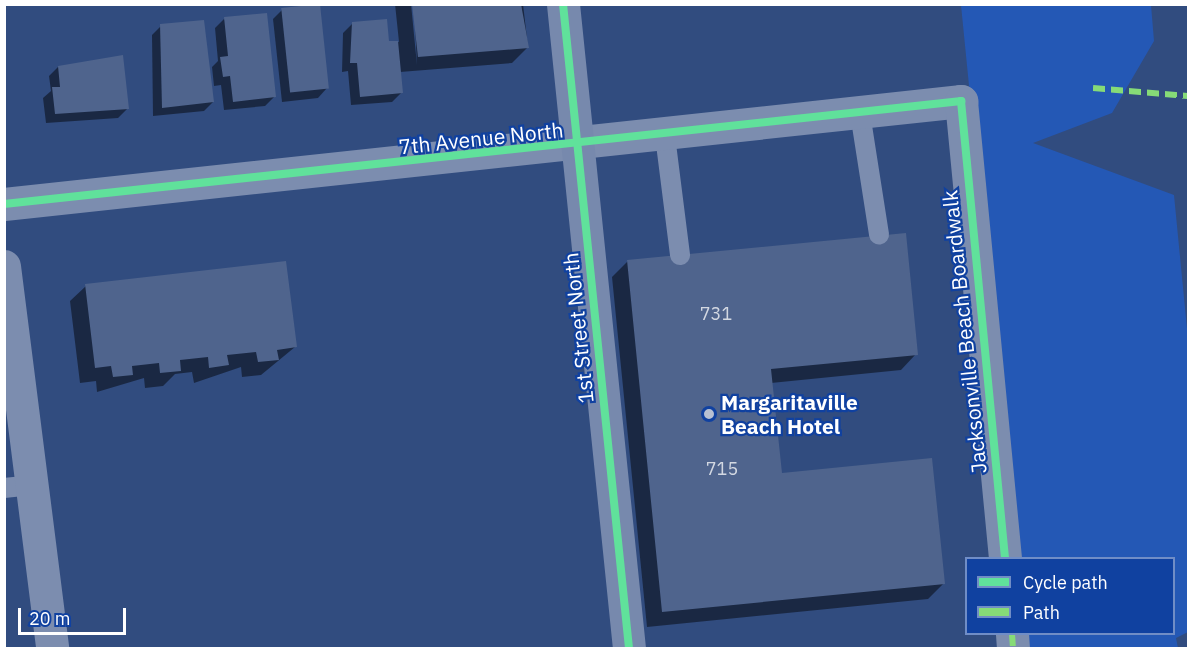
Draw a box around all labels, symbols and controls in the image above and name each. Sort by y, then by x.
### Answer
street label: 7th Avenue North [397,117,565,159]
street label: Jacksonville Beach Boardwalk [937,189,991,475]
street label: 1st Street North [558,251,598,405]
house number: 731 [700,303,732,325]
place label: Margaritaville Beach Hotel [721,389,858,439]
marker: Margaritaville Beach Hotel [702,407,716,421]
house number: 715 [706,458,738,480]
legend [965,557,1175,635]
text: Cycle path [1023,571,1108,594]
scale bar [21,596,129,634]
text: Path [1023,601,1060,624]
text: 20 m [29,607,71,630]

